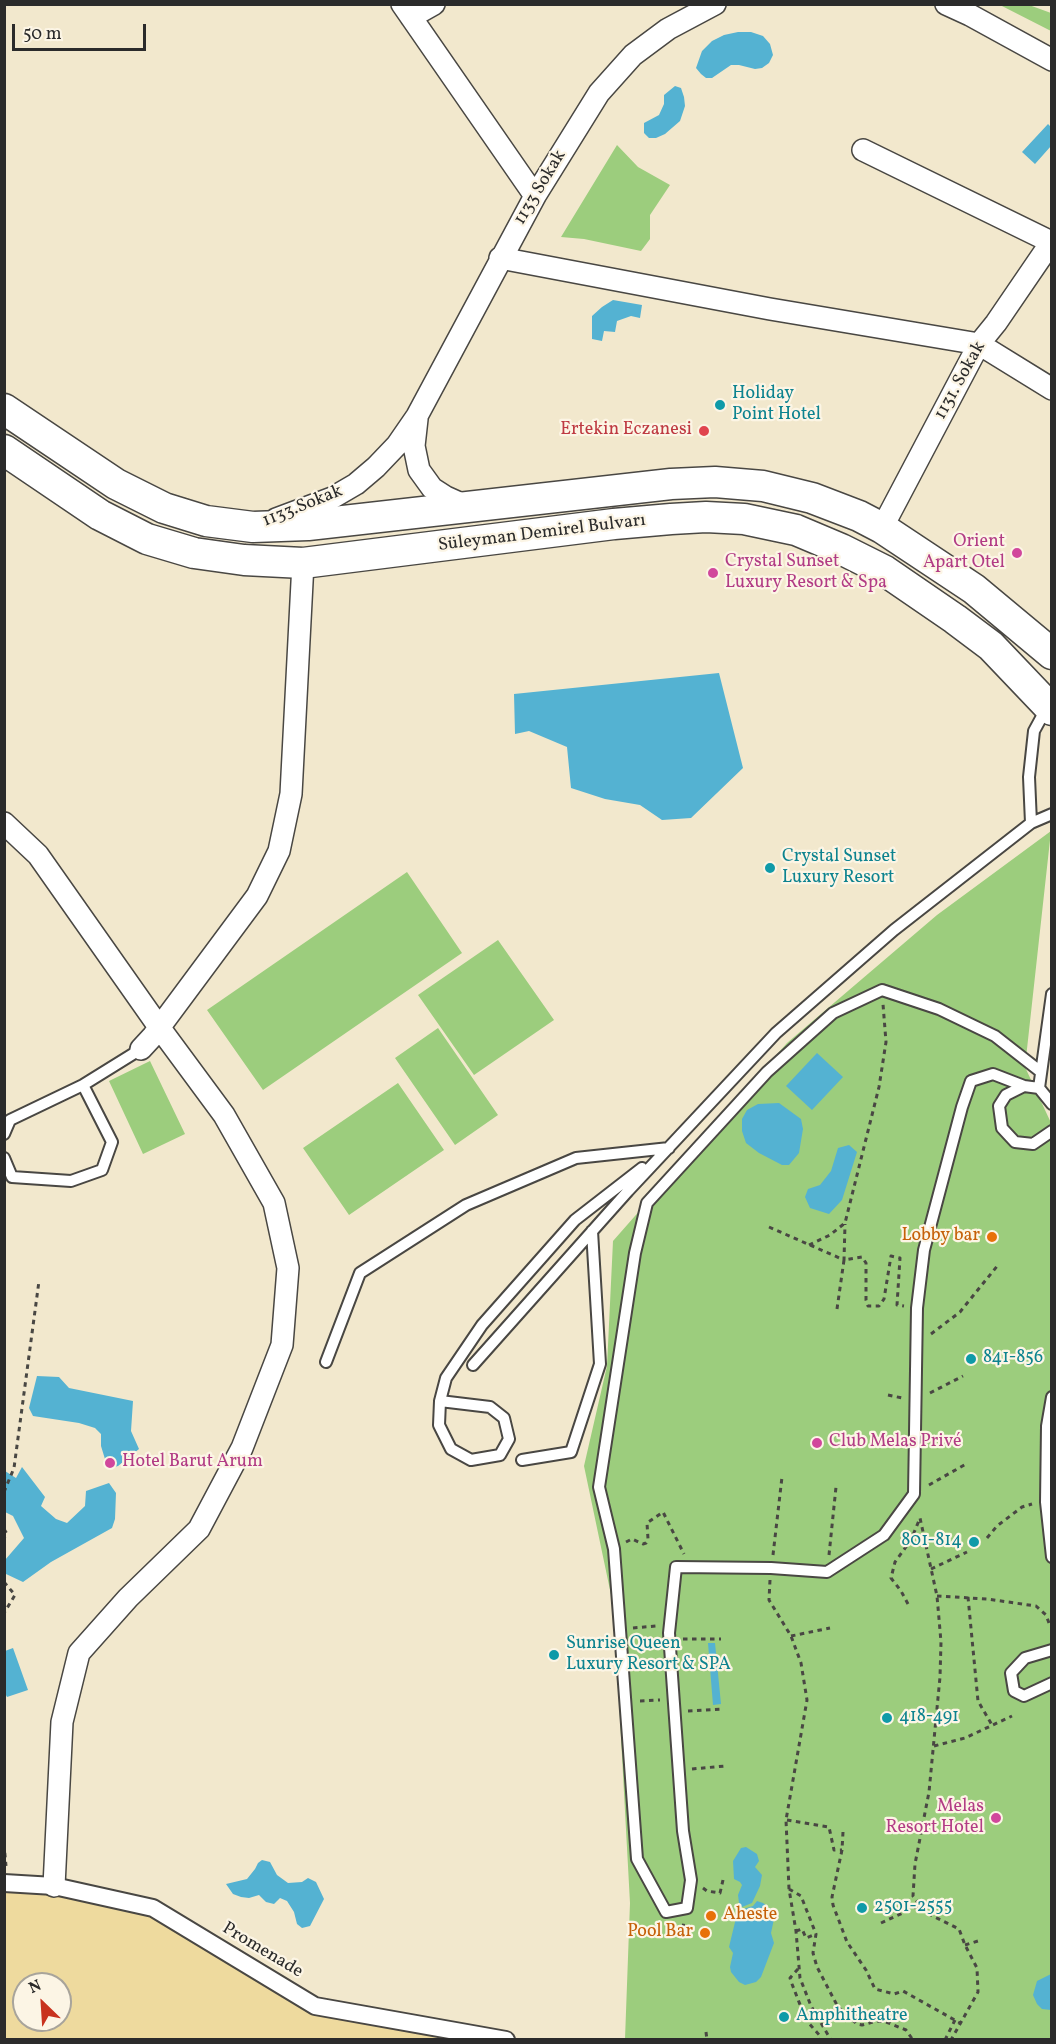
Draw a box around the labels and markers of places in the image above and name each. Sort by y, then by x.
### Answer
place label: Holiday Point Hotel [732,384,821,426]
marker: Holiday Point Hotel [713,398,727,412]
place label: Ertekin Eczanesi [560,420,692,442]
marker: Ertekin Eczanesi [697,424,711,438]
place label: Orient Apart Otel [923,532,1005,574]
marker: Orient Apart Otel [1010,546,1024,560]
place label: Crystal Sunset Luxury Resort & Spa [725,552,887,594]
marker: Crystal Sunset Luxury Resort & Spa [706,566,720,580]
place label: Crystal Sunset Luxury Resort [782,847,896,890]
marker: Crystal Sunset Luxury Resort [763,861,777,875]
place label: Lobby bar [902,1226,980,1248]
marker: Lobby bar [985,1230,999,1244]
place label: 841-856 [983,1348,1043,1370]
marker: 841-856 [964,1352,978,1366]
place label: Club Melas Privé [829,1432,962,1454]
marker: Club Melas Privé [810,1436,824,1450]
place label: Hotel Barut Arum [122,1452,263,1474]
marker: Hotel Barut Arum [103,1456,117,1470]
place label: 801-814 [901,1531,962,1553]
marker: 801-814 [967,1535,981,1549]
place label: Sunrise Queen Luxury Resort & SPA [566,1634,731,1676]
marker: Sunrise Queen Luxury Resort & SPA [547,1648,561,1662]
place label: 418-491 [899,1707,959,1729]
marker: 418-491 [880,1711,894,1725]
place label: Melas Resort Hotel [886,1797,984,1840]
marker: Melas Resort Hotel [989,1811,1003,1825]
place label: 2501-2555 [874,1897,952,1919]
marker: 2501-2555 [855,1901,869,1915]
place label: Aheste [723,1905,777,1927]
marker: Aheste [704,1909,718,1923]
place label: Pool Bar [627,1922,693,1944]
marker: Pool Bar [698,1926,712,1940]
place label: Amphitheatre [796,2006,908,2028]
marker: Amphitheatre [777,2010,791,2024]

